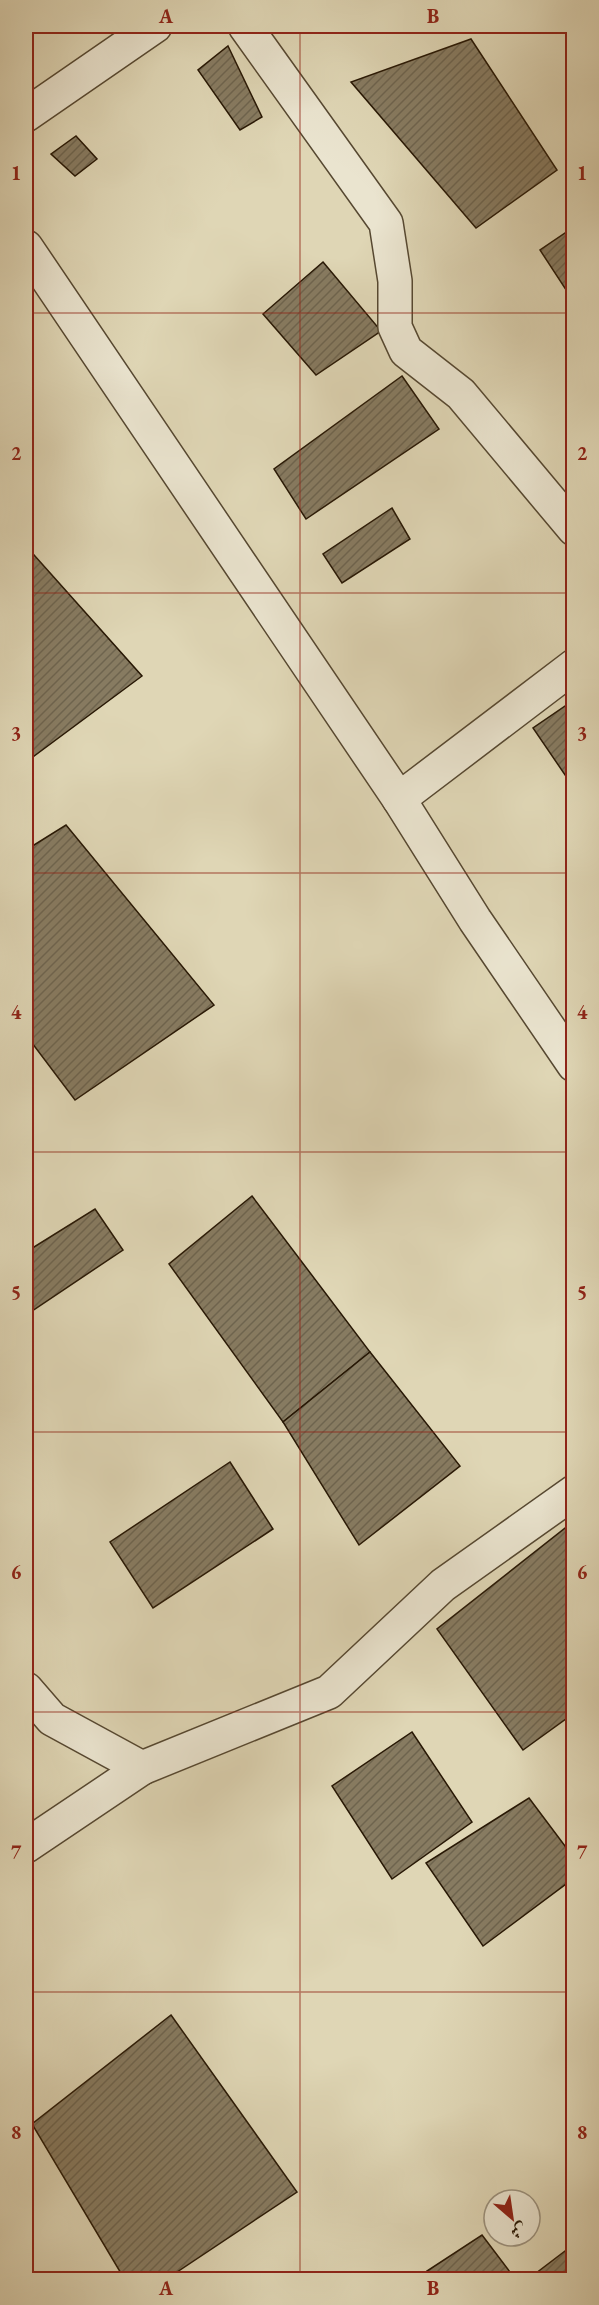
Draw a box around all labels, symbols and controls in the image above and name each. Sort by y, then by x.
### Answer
text: A [158,3,174,29]
text: B [427,3,439,29]
text: 1 [11,160,21,186]
text: 1 [577,160,587,186]
text: 2 [11,440,22,466]
text: 2 [577,440,588,466]
text: 3 [11,720,21,746]
text: 3 [577,720,587,746]
text: 4 [11,999,22,1025]
text: 4 [577,999,588,1025]
text: 5 [11,1279,21,1305]
text: 5 [577,1279,587,1305]
text: 6 [11,1559,22,1585]
text: 6 [577,1559,588,1585]
text: 7 [11,1839,22,1865]
text: 7 [577,1839,588,1865]
text: 8 [11,2119,21,2145]
text: 8 [577,2119,587,2145]
north arrow [482,2188,542,2248]
text: ش [507,2218,531,2244]
text: A [158,2275,174,2301]
text: B [427,2275,439,2301]

